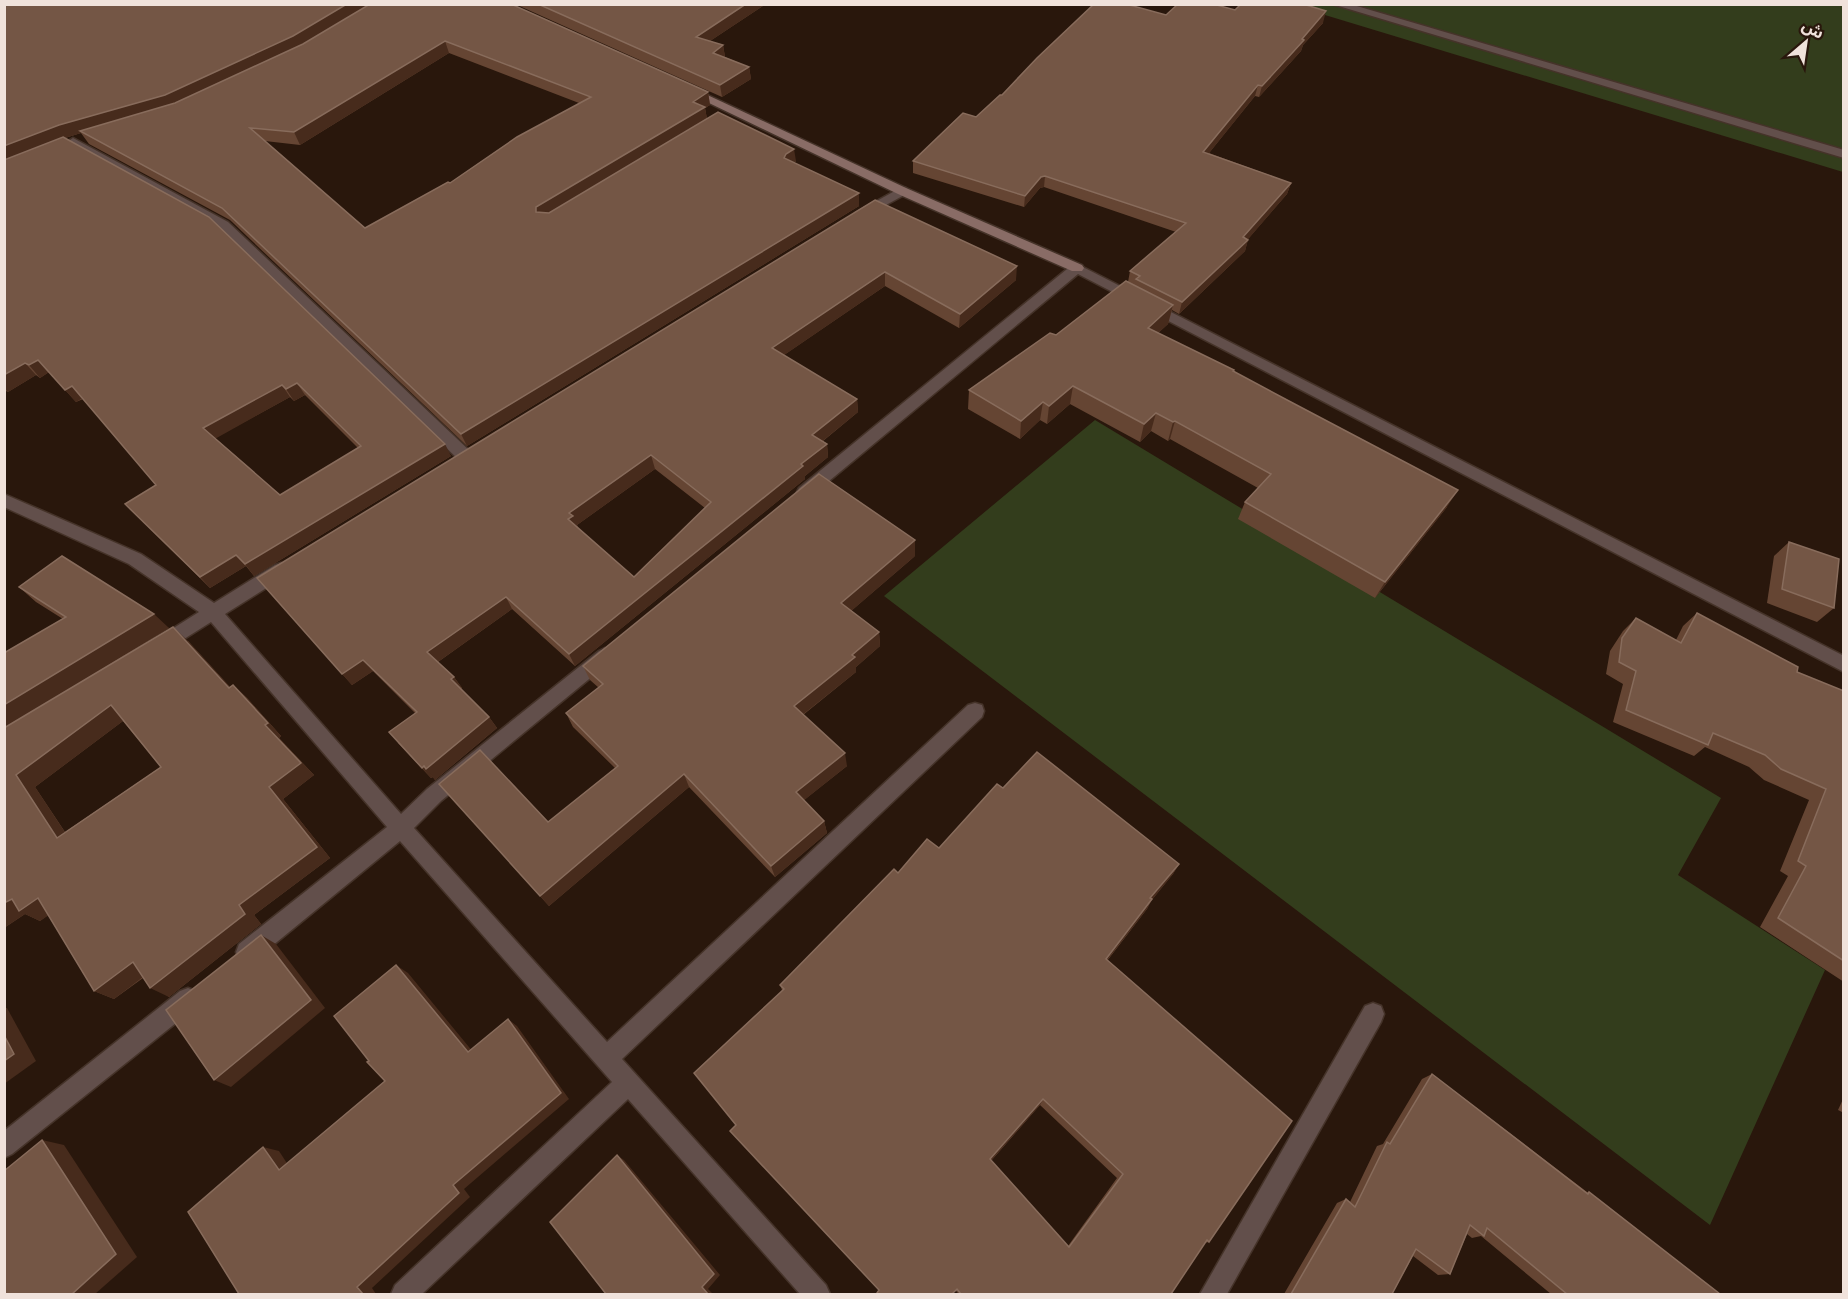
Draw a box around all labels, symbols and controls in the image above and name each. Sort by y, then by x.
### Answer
north arrow [1776,12,1836,72]
text: ش [1798,16,1827,44]

